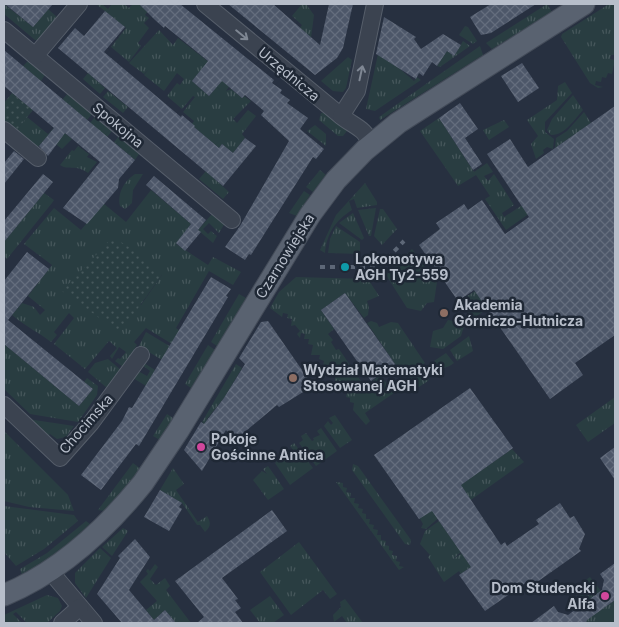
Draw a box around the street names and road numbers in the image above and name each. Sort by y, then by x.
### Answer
street label: Urzędnicza [255,43,324,104]
street label: Spokojna [89,98,147,151]
street label: Czarnowiejska [252,210,318,301]
street label: Chocimska [55,390,116,457]

